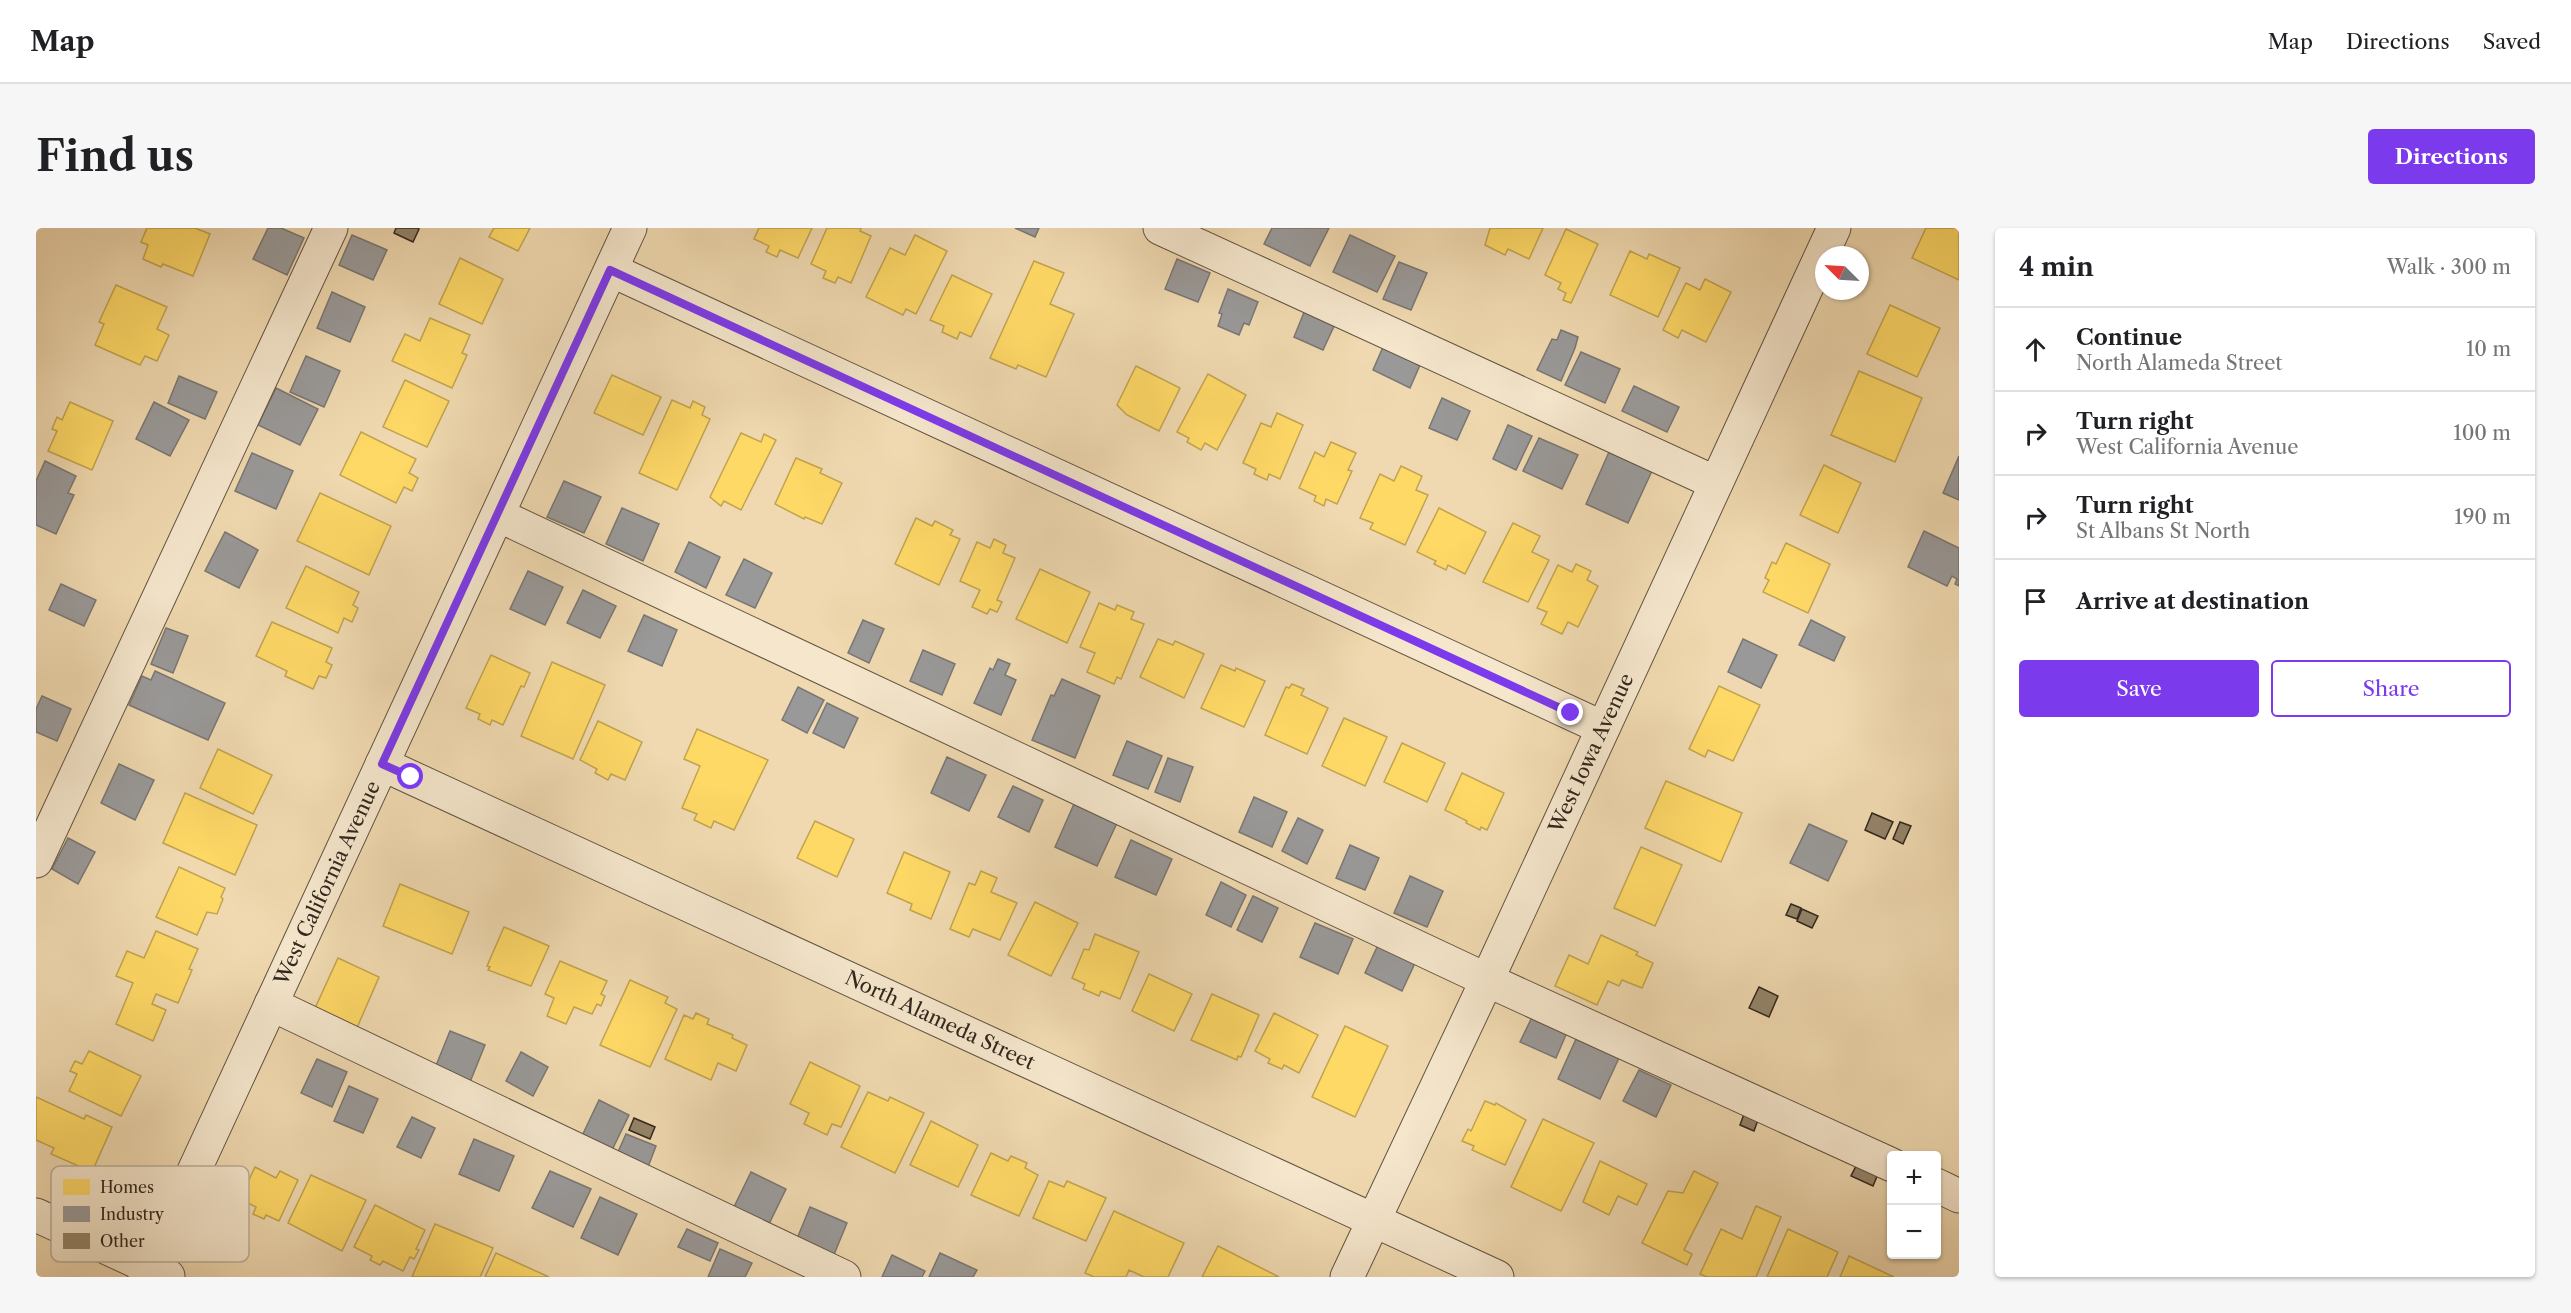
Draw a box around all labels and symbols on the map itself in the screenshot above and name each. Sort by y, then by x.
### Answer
north arrow [1815,246,1869,300]
street label: West Iowa Avenue [1543,670,1638,837]
route end [1557,699,1583,725]
route start [397,763,423,789]
street label: West California Avenue [269,777,385,990]
street label: North Alameda Street [841,966,1039,1074]
legend [51,1166,249,1262]
text: Homes [100,1177,154,1197]
text: Industry [100,1204,165,1224]
text: Other [100,1231,145,1251]

